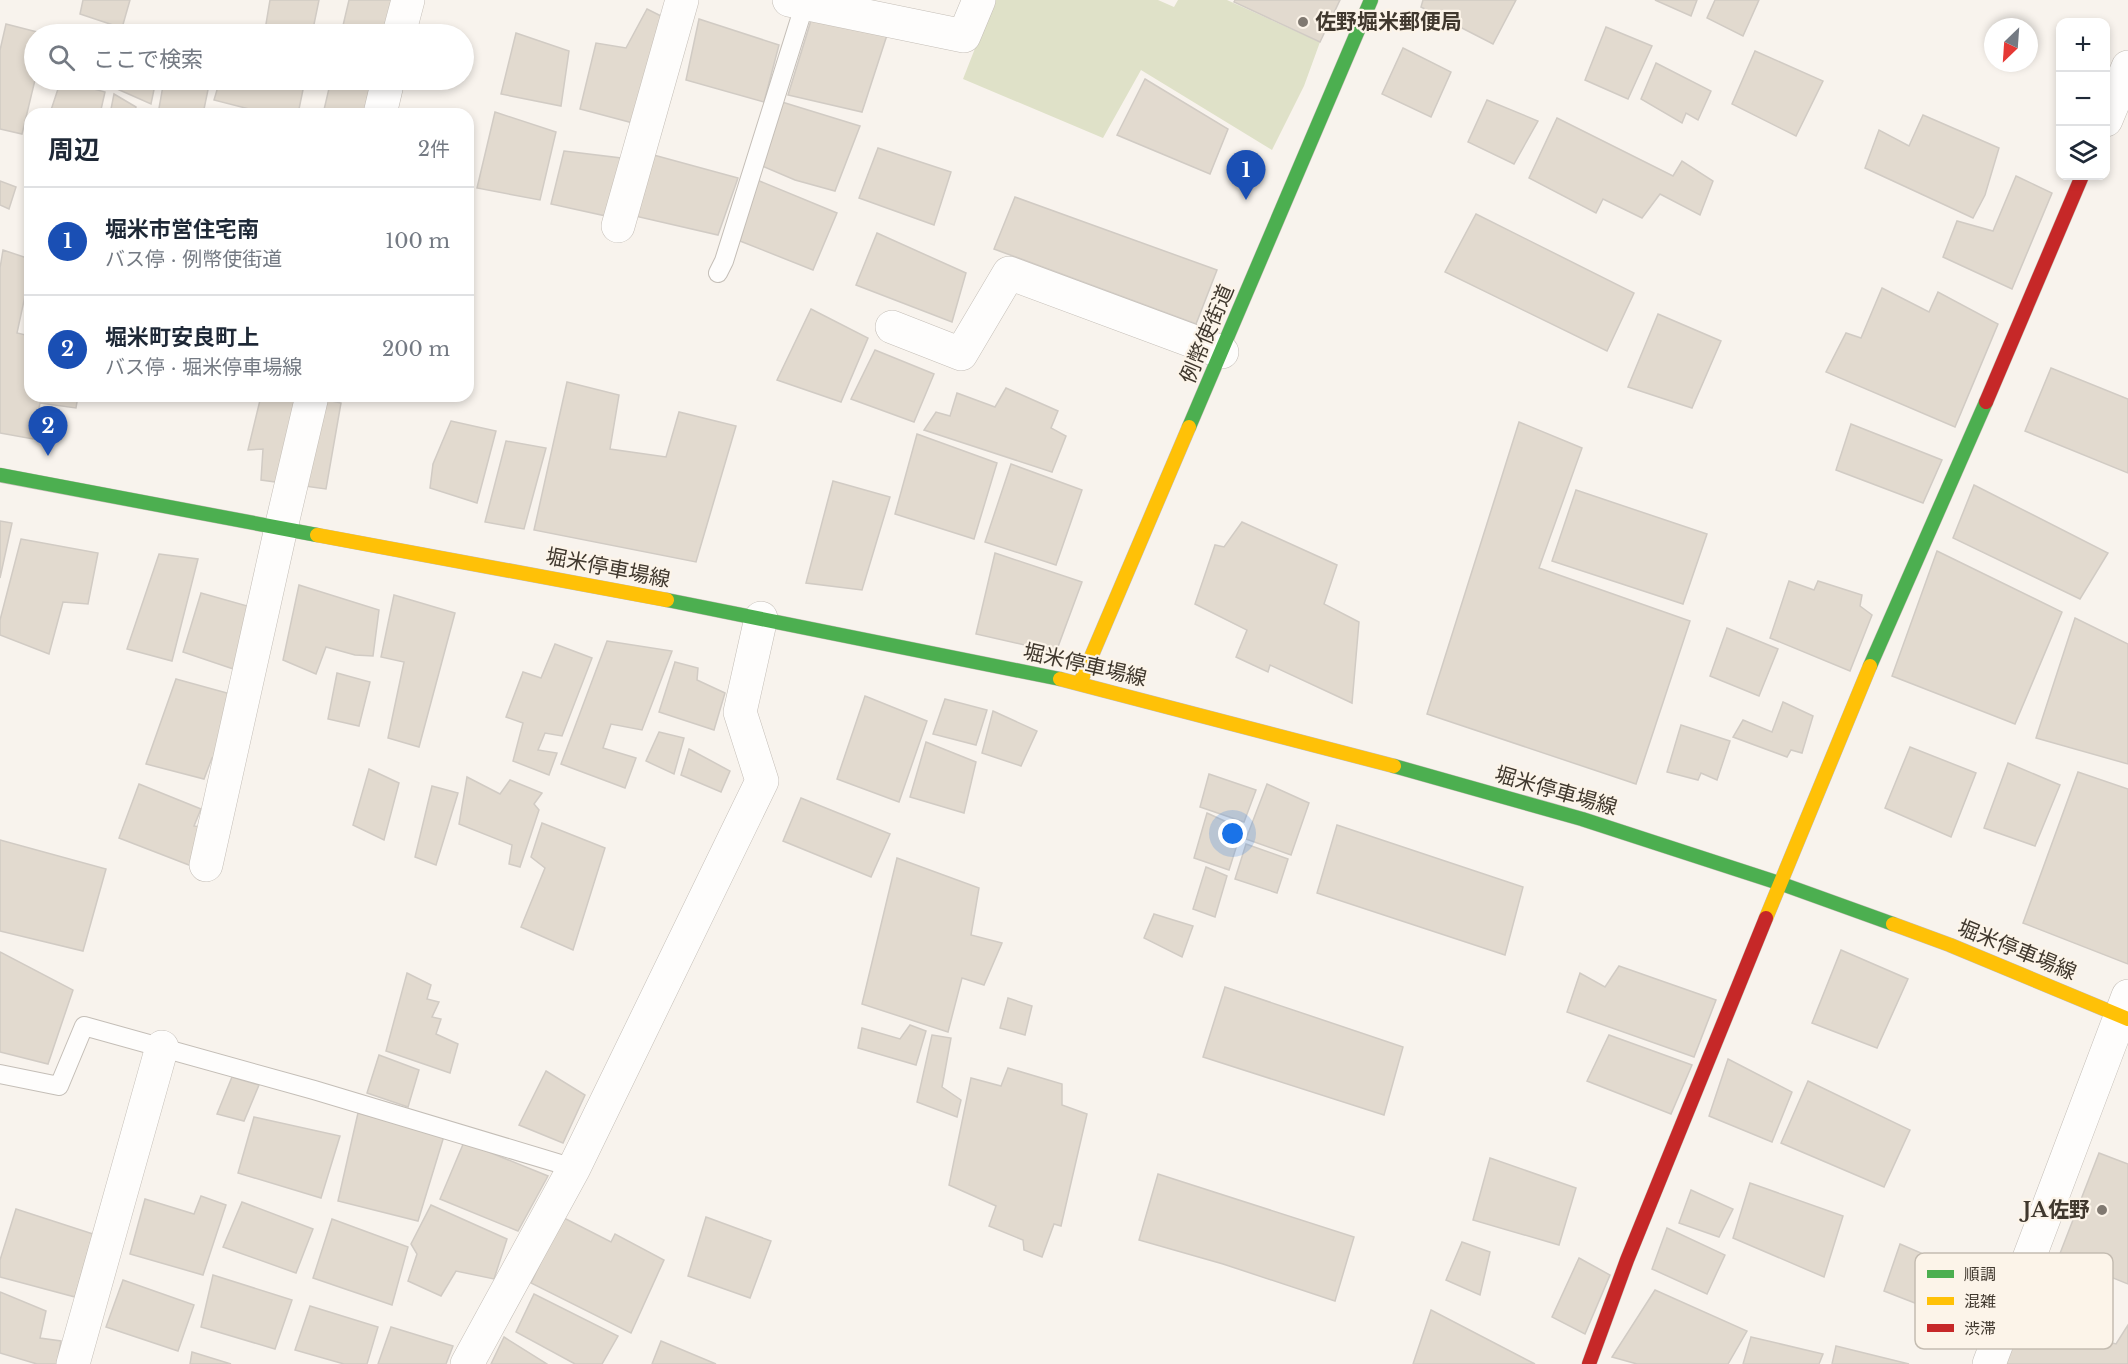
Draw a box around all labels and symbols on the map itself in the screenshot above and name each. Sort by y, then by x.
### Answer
place label: 佐野堀米郵便局 [1315,9,1462,35]
marker: 佐野堀米郵便局 [1296,15,1310,29]
north arrow [1984,18,2038,72]
pin: 1 [1226,150,1266,200]
street label: 例幣使街道 [1175,281,1239,387]
pin: 2 [28,406,68,456]
street label: 堀米停車場線 [544,543,672,593]
street label: 堀米停車場線 [1021,638,1149,692]
street label: 堀米停車場線 [1492,761,1620,821]
your location [1218,819,1247,848]
street label: 堀米停車場線 [1954,914,2080,986]
place label: JA佐野 [2019,1197,2090,1223]
marker: JA佐野 [2095,1203,2109,1217]
legend [1915,1253,2113,1349]
text: 順調 [1964,1264,1996,1284]
text: 混雑 [1964,1291,1996,1311]
text: 渋滞 [1964,1318,1996,1338]

